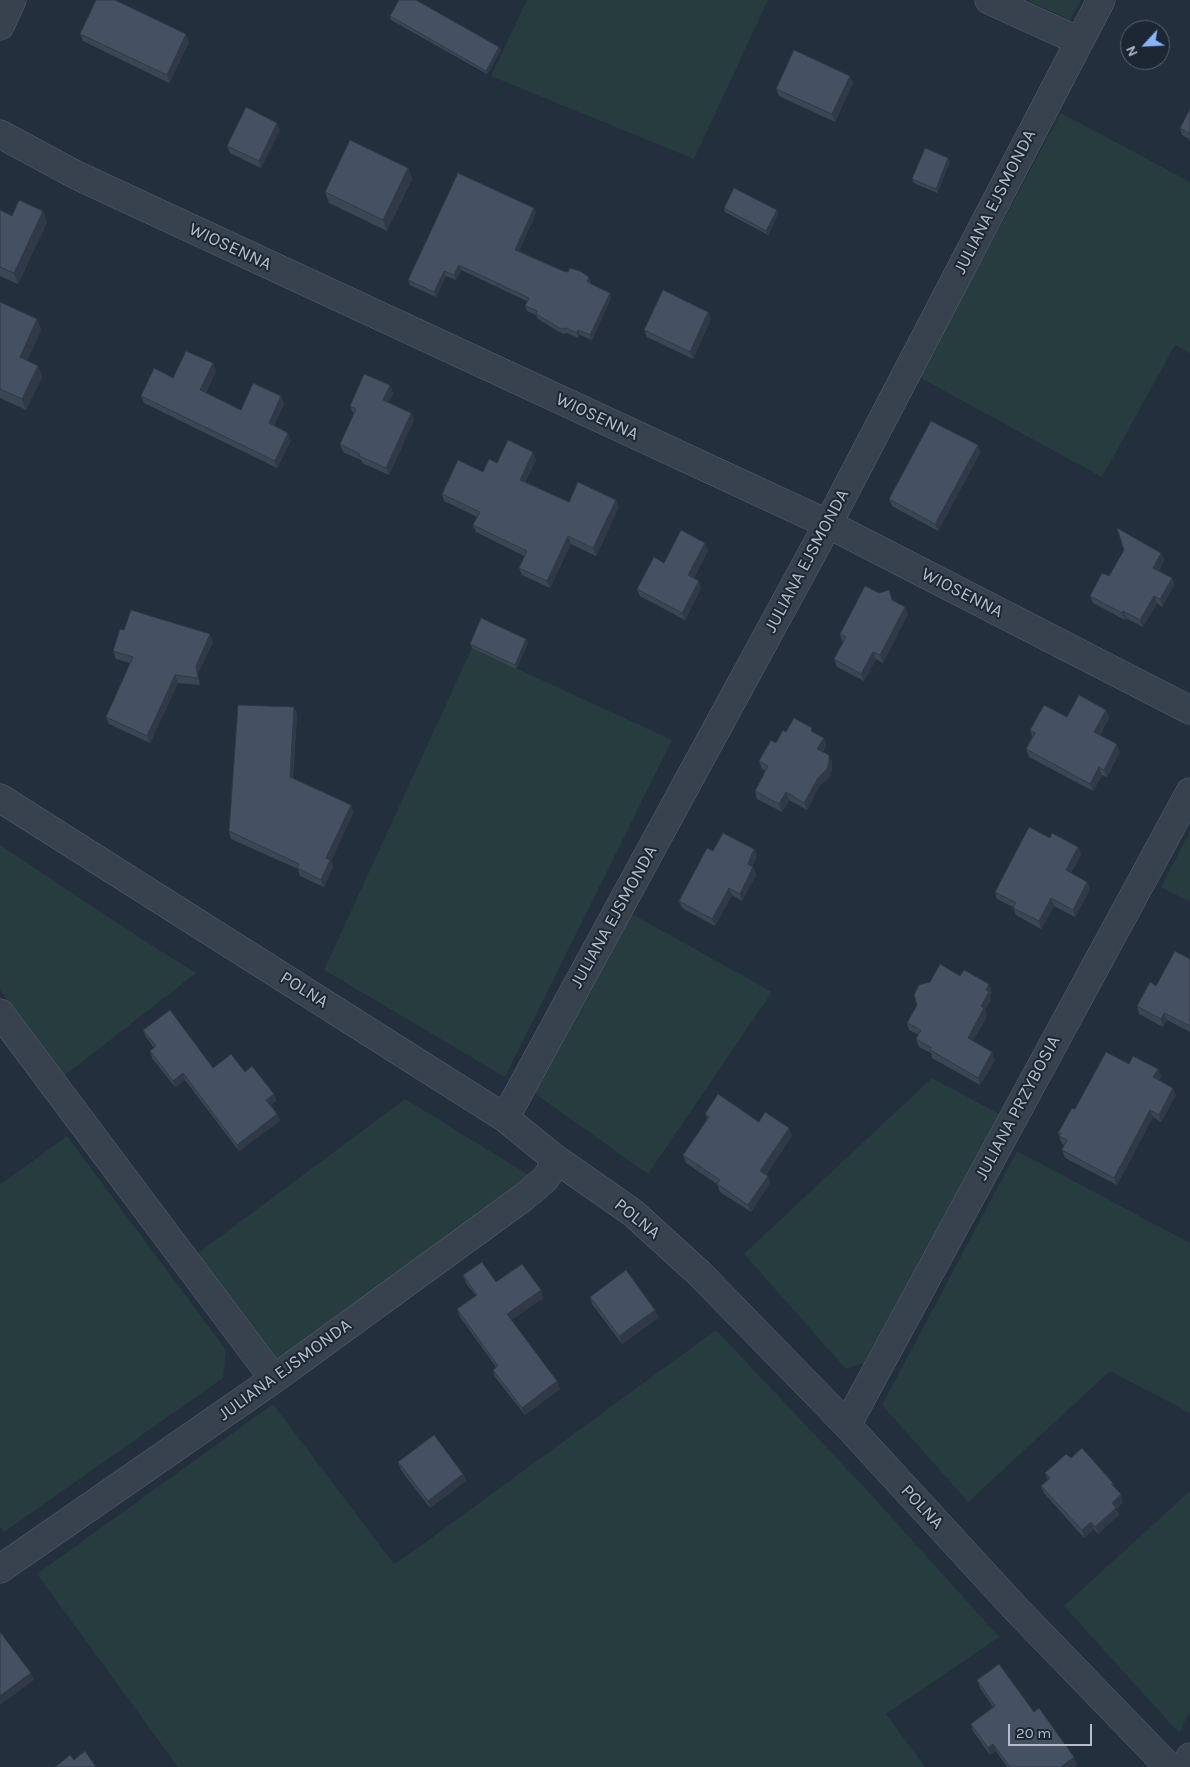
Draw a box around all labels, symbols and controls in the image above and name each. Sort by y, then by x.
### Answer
north arrow [1120,20,1170,70]
text: N [1122,43,1142,59]
street label: JULIANA EJSMONDA [949,126,1041,278]
street label: WIOSENNA [185,218,275,276]
street label: WIOSENNA [552,388,642,446]
street label: JULIANA EJSMONDA [760,486,854,636]
street label: WIOSENNA [918,563,1006,623]
street label: JULIANA EJSMONDA [566,842,662,992]
street label: POLNA [276,967,332,1013]
street label: JULIANA PRZYBOSIA [971,1032,1065,1184]
street label: POLNA [610,1194,664,1244]
street label: JULIANA EJSMONDA [214,1314,356,1426]
street label: POLNA [896,1480,948,1534]
scale bar [1010,1714,1094,1746]
text: 20 m [1016,1724,1051,1742]

